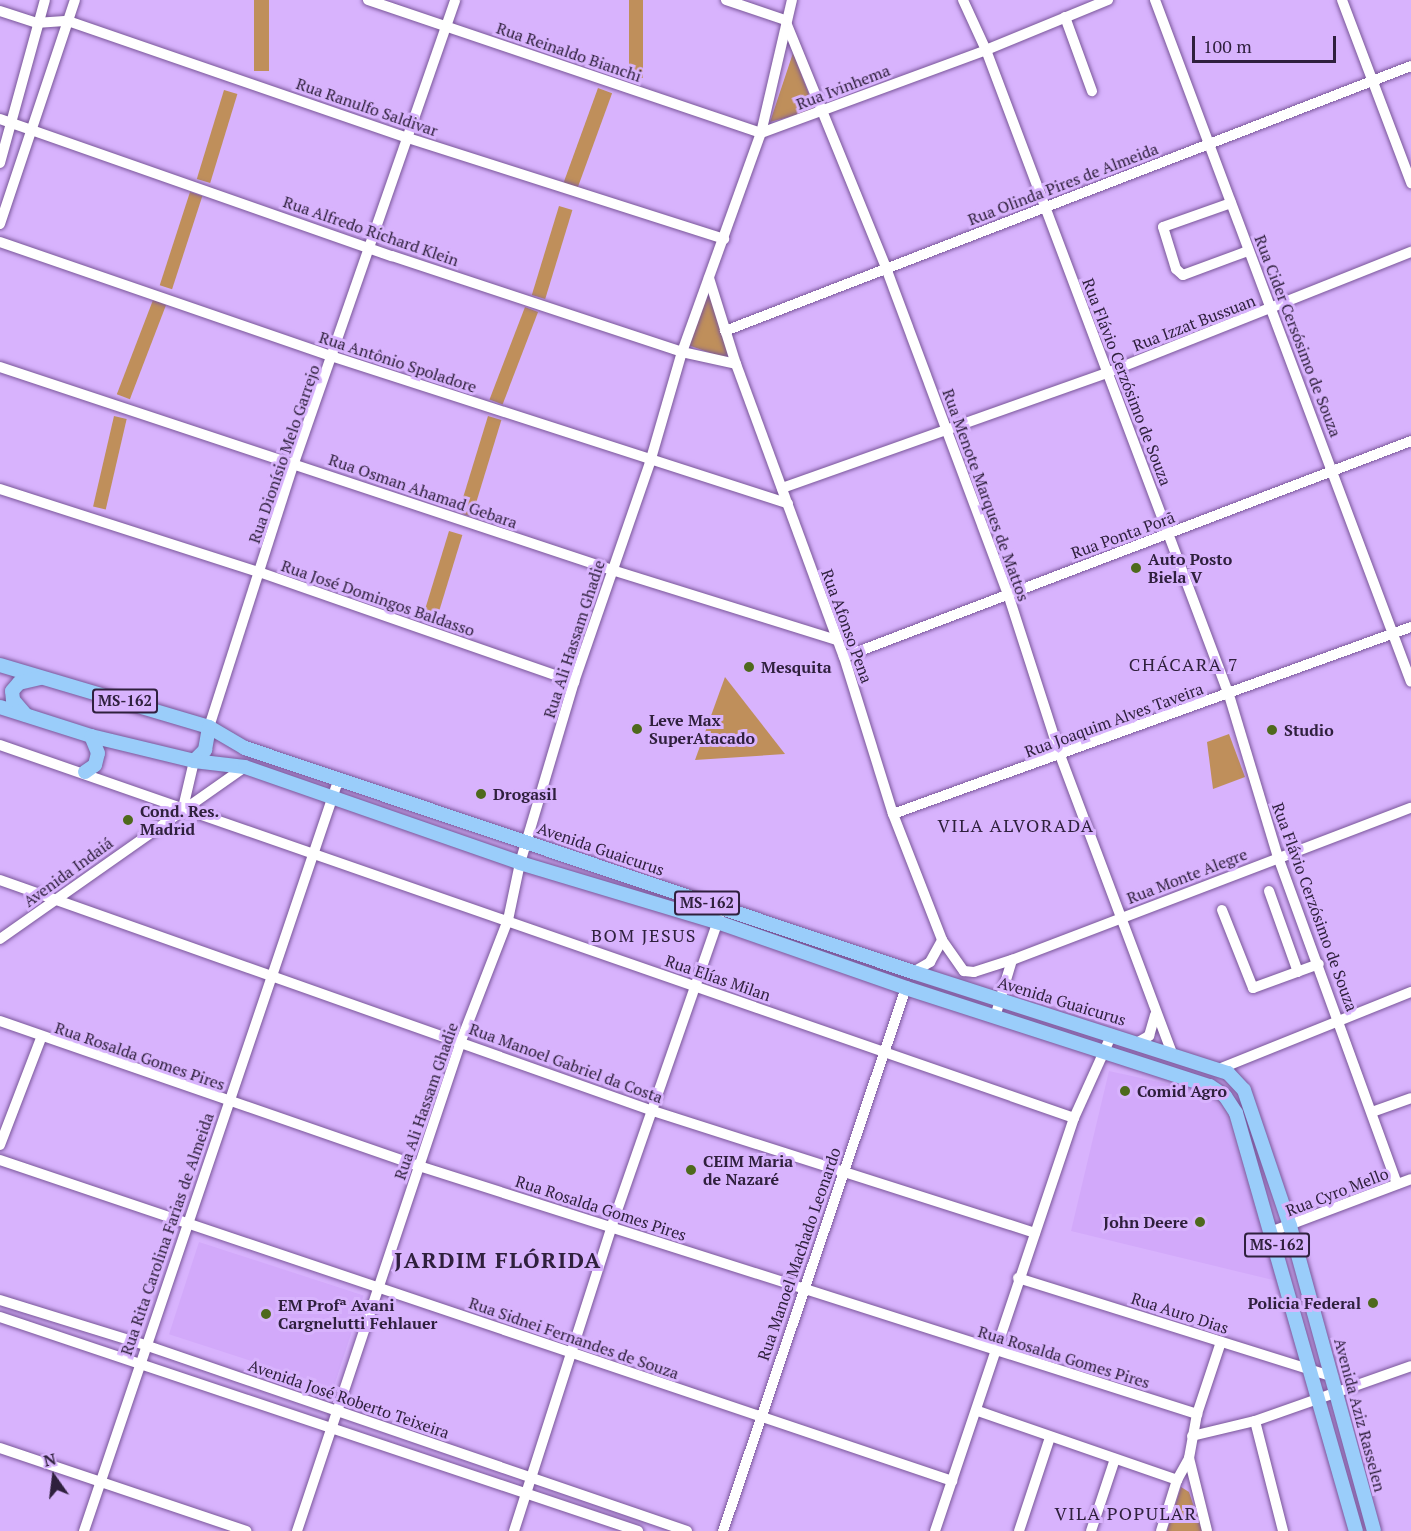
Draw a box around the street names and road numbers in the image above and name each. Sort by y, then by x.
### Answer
street label: Rua Reinaldo Bianchi [494,18,644,86]
street label: Rua Ivinhema [793,60,893,114]
street label: Rua Ranulfo Saldivar [294,74,440,140]
street label: Rua Olinda Pires de Almeida [965,139,1161,229]
street label: Rua Alfredo Richard Klein [281,192,461,270]
street label: Rua Cider Cersósimo de Souza [1251,232,1345,440]
street label: Rua Flávio Cerzósimo de Souza [1078,276,1176,488]
street label: Rua Izzat Bussuan [1130,291,1258,355]
street label: Rua Antônio Spoladore [317,327,479,397]
street label: Rua Dionísio Melo Garrejo [244,362,324,546]
street label: Rua Menote Marques de Mattos [939,386,1033,604]
street label: Rua Osman Ahamad Gebara [326,450,520,532]
street label: Rua Ponta Porã [1069,507,1177,563]
street label: Rua José Domingos Baldasso [279,556,477,640]
street label: Rua Ali Hassam Ghadie [539,557,609,721]
street label: Rua Afonso Pena [817,566,877,686]
street label: Rua Joaquim Alves Taveira [1022,679,1206,761]
road number: MS-162 [92,689,158,713]
street label: Rua Flávio Cerzósimo de Souza [1268,800,1362,1014]
street label: Avenida Guaicurus [535,818,667,880]
street label: Avenida Indaiá [20,833,116,911]
street label: Rua Monte Alegre [1124,844,1250,908]
road number: MS-162 [674,891,740,915]
street label: Rua Elías Milan [663,951,773,1005]
street label: Avenida Guaicurus [996,972,1128,1030]
street label: Rua Rosalda Gomes Pires [52,1018,228,1094]
street label: Rua Manoel Gabriel da Costa [467,1019,665,1107]
street label: Rua Ali Hassam Ghadie [390,1020,462,1182]
street label: Rua Rita Carolina Farias de Almeida [116,1110,218,1358]
street label: Rua Manoel Machado Leonardo [753,1145,845,1363]
street label: Rua Cyro Mello [1283,1164,1391,1220]
street label: Rua Rosalda Gomes Pires [513,1171,689,1245]
road number: MS-162 [1244,1233,1310,1257]
street label: Rua Auro Dias [1129,1288,1231,1338]
street label: Rua Sidnei Fernandes de Souza [466,1293,682,1383]
street label: Rua Rosalda Gomes Pires [976,1322,1152,1392]
street label: Avenida Aziz Rasselen [1330,1336,1390,1494]
street label: Avenida José Roberto Teixeira [246,1356,452,1442]

